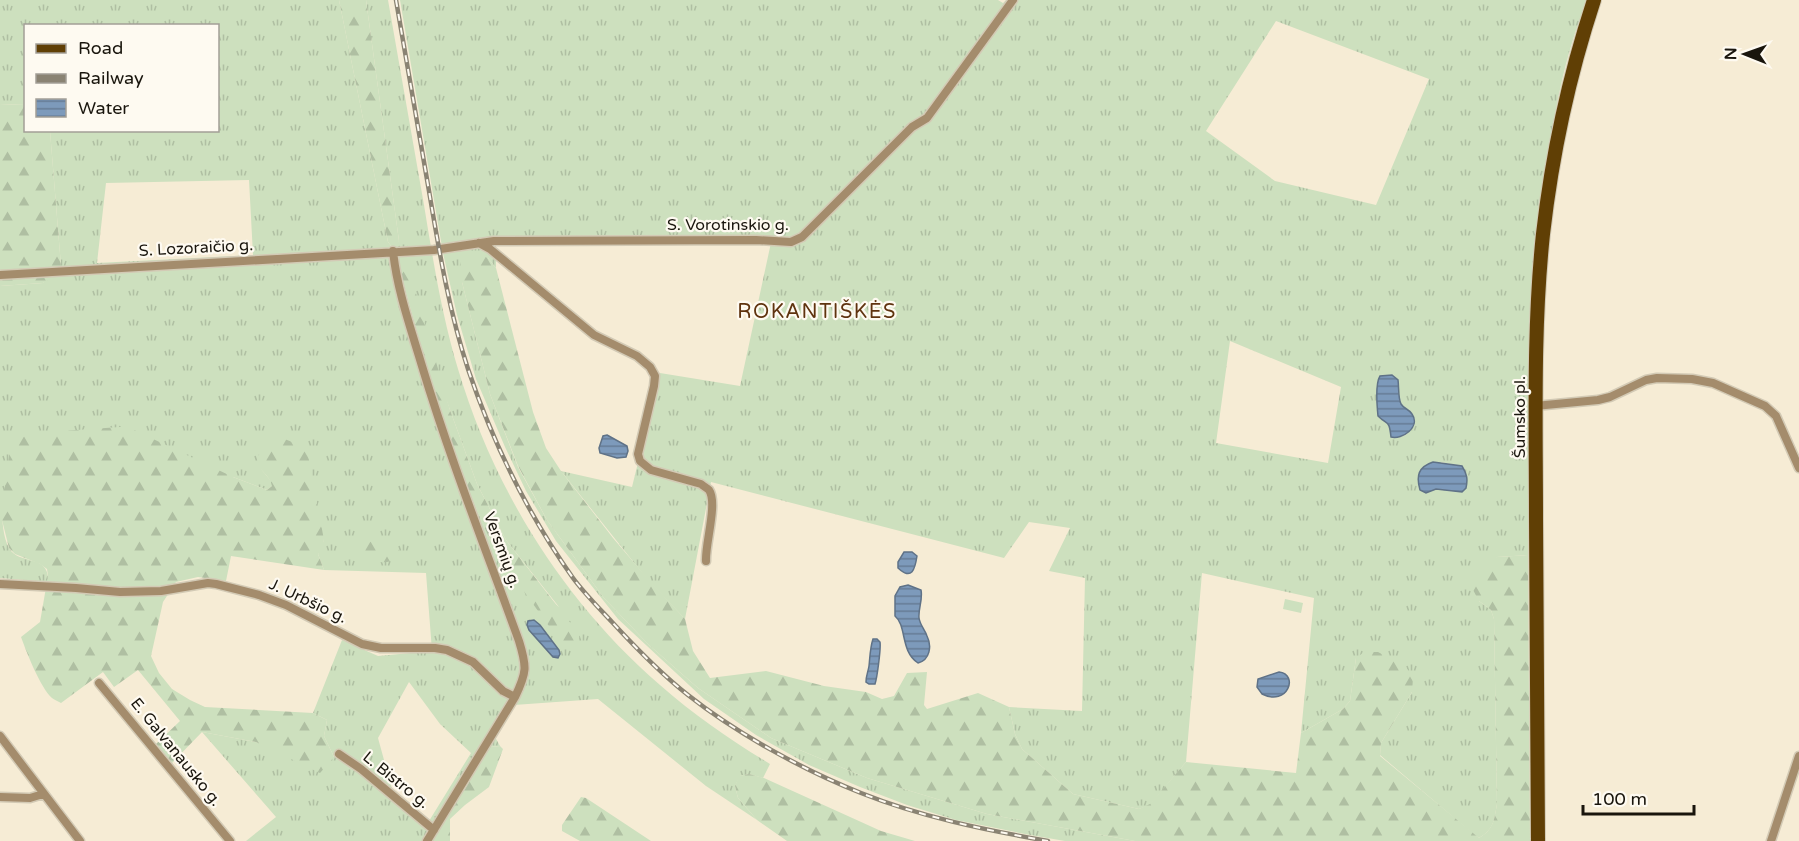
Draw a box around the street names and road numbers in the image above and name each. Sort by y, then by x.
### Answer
street label: S. Vorotinskio g. [667,215,789,235]
street label: S. Lozoraičio g. [138,235,254,261]
street label: Šumsko pl. [1510,376,1530,458]
street label: Versmių g. [479,509,525,591]
street label: J. Urbšio g. [266,574,350,628]
street label: E. Galvanausko g. [126,694,226,810]
street label: L. Bistro g. [359,747,433,813]

